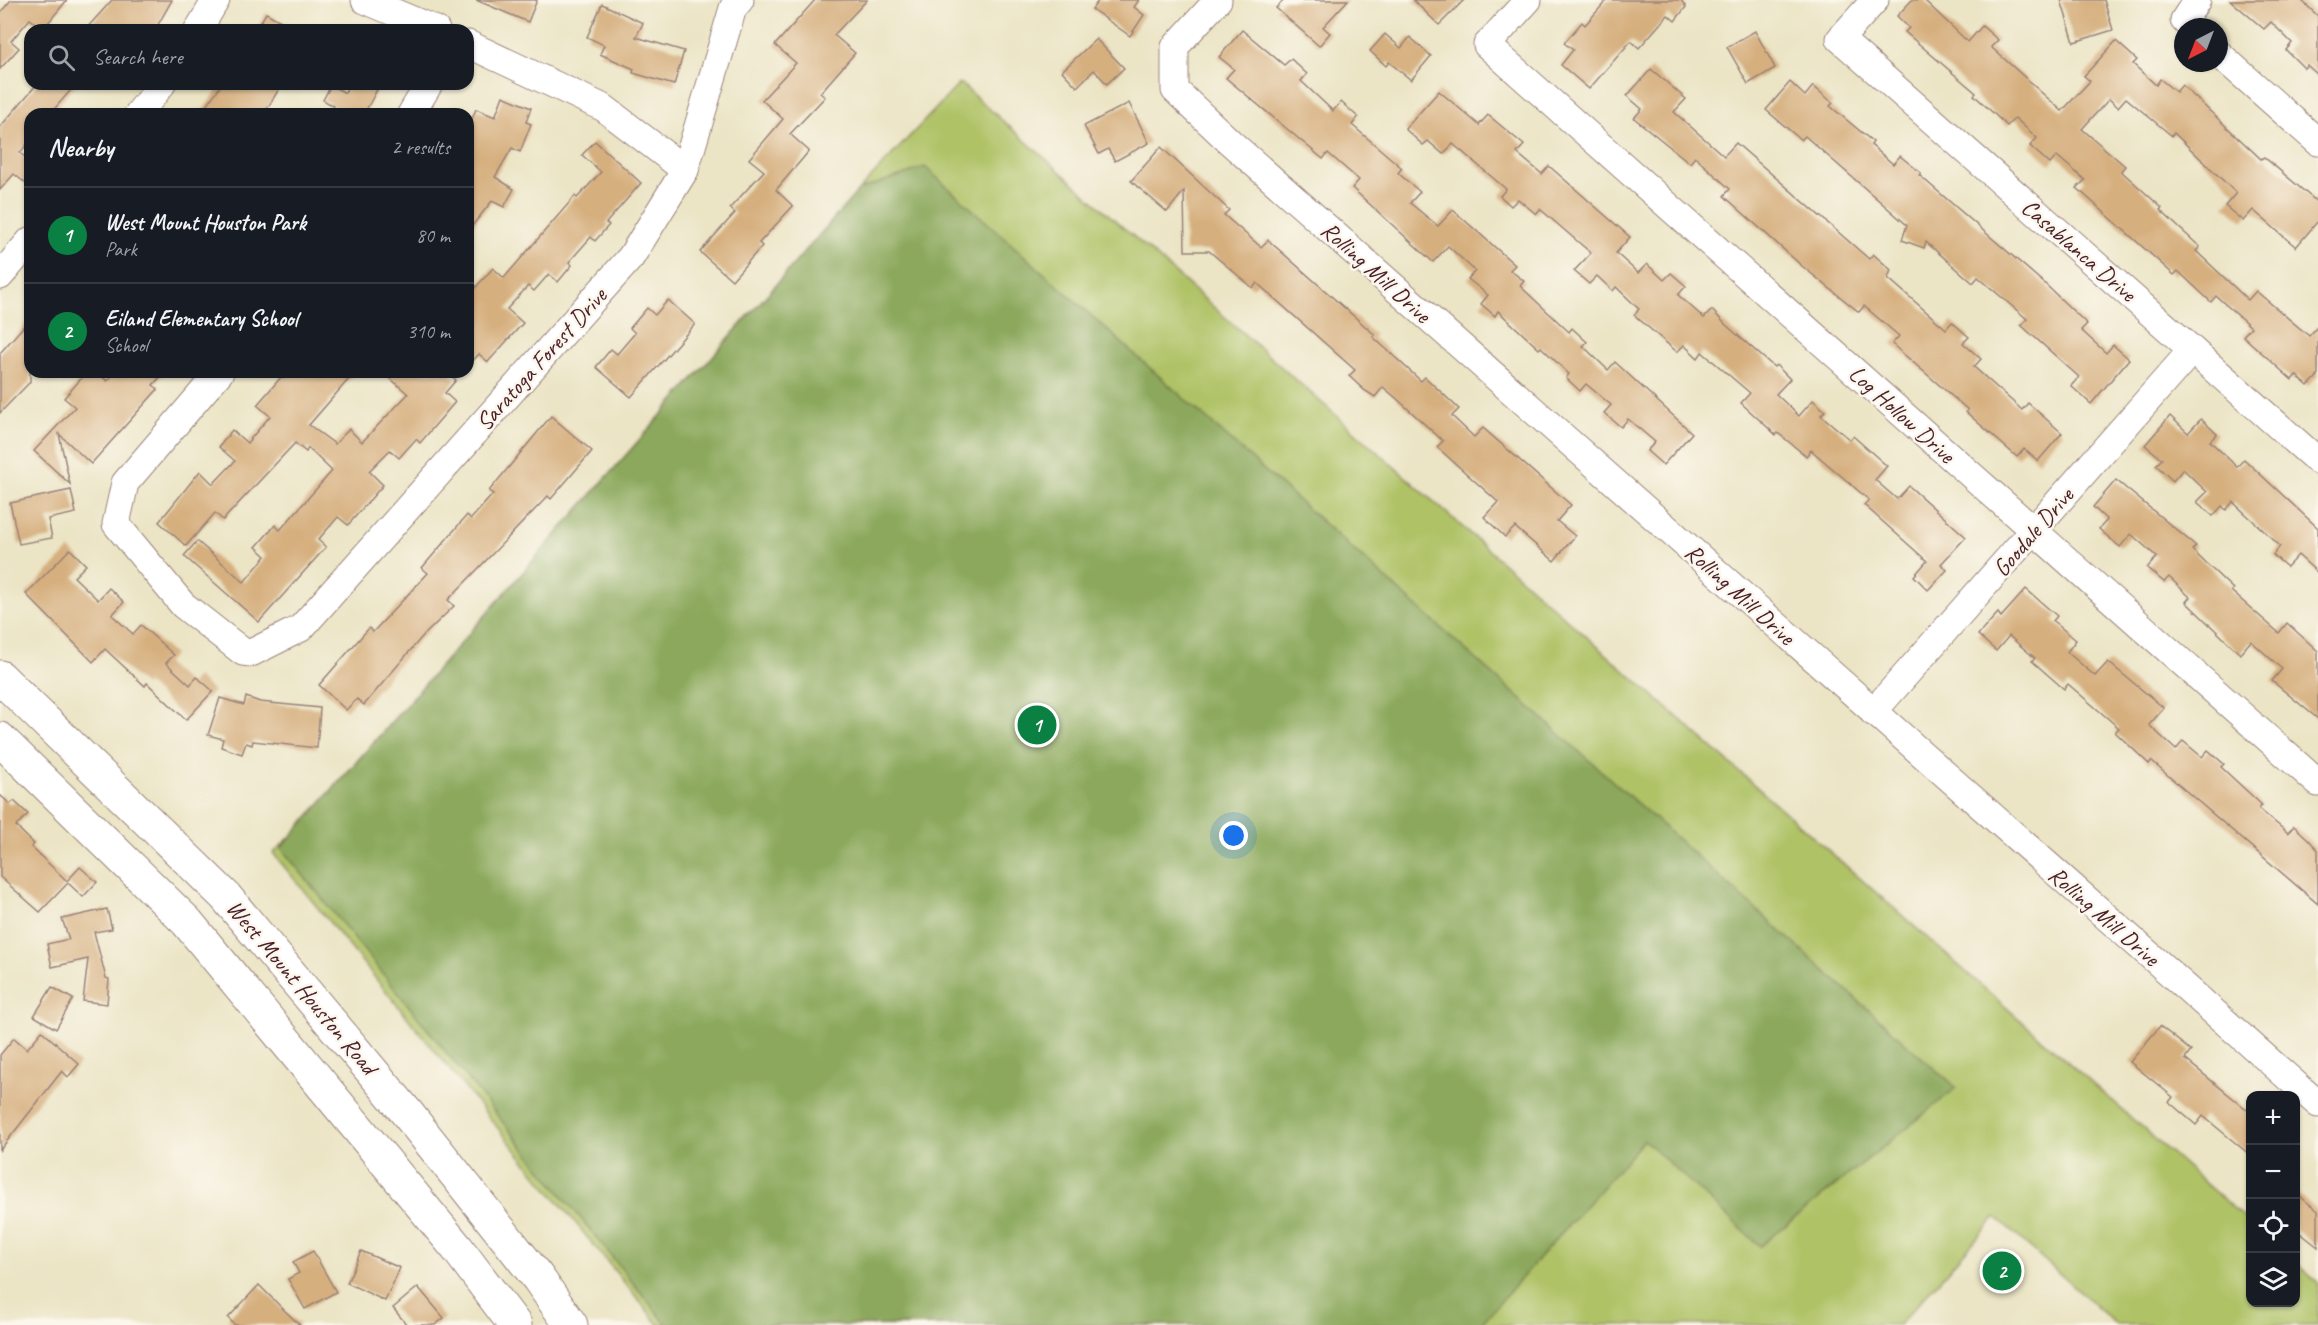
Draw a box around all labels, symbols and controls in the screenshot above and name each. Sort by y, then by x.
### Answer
north arrow [2174,18,2228,72]
search box [24,24,474,90]
icon: search [45,41,78,74]
text: Search here [93,43,183,71]
text: Nearby [48,131,113,164]
text: 2 results [391,135,450,160]
street label: Casablanca Drive [2015,192,2144,309]
text: West Mount Houston Park [105,209,306,237]
street label: Rolling Mill Drive [1315,215,1439,331]
text: 1 [63,223,72,248]
text: 80 m [416,223,450,248]
text: Park [105,237,137,262]
street label: Saratoga Forest Drive [469,280,614,437]
text: Eiland Elementary School [105,305,298,333]
text: 2 [63,319,72,344]
text: 310 m [407,319,450,344]
text: School [105,333,148,358]
street label: Log Hollow Drive [1843,358,1963,471]
street label: Goodale Drive [1986,480,2081,583]
street label: Rolling Mill Drive [1679,537,1803,653]
pin: 1 [1018,702,1056,748]
your location [1219,821,1248,850]
street label: Rolling Mill Drive [2042,860,2167,974]
street label: West Mount Houston Road [220,894,386,1083]
map controls [2246,1091,2300,1307]
button: + [2246,1091,2300,1145]
button: − [2246,1145,2300,1199]
button: locate [2246,1199,2300,1253]
pin: 2 [1982,1248,2022,1294]
button: layers [2246,1253,2300,1307]

